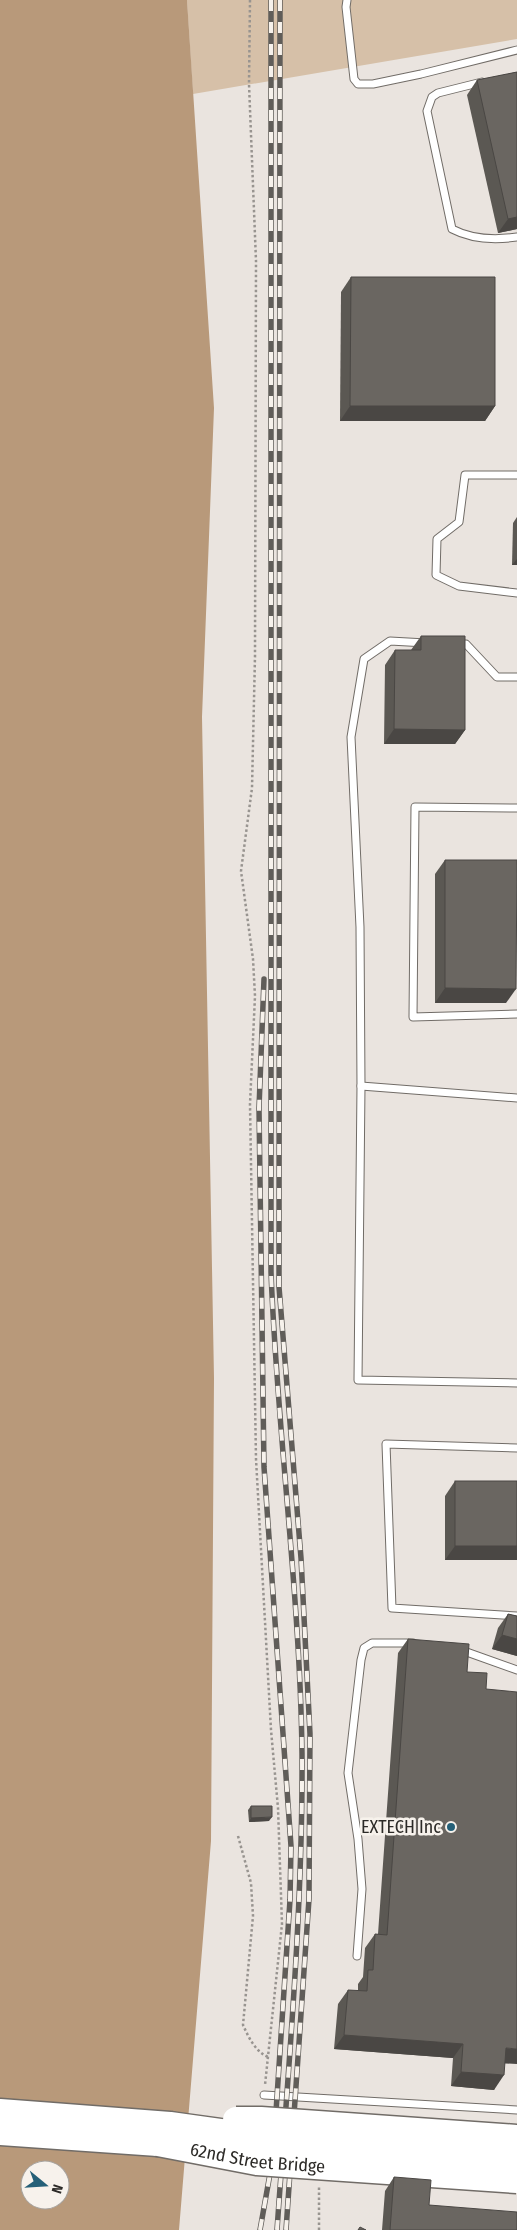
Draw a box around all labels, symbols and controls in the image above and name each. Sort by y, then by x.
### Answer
place label: EXTECH Inc [361,1816,441,1838]
marker: EXTECH Inc [445,1821,457,1833]
street label: 62nd Street Bridge [188,2138,326,2178]
north arrow [20,2160,70,2210]
text: N [48,2182,66,2195]

